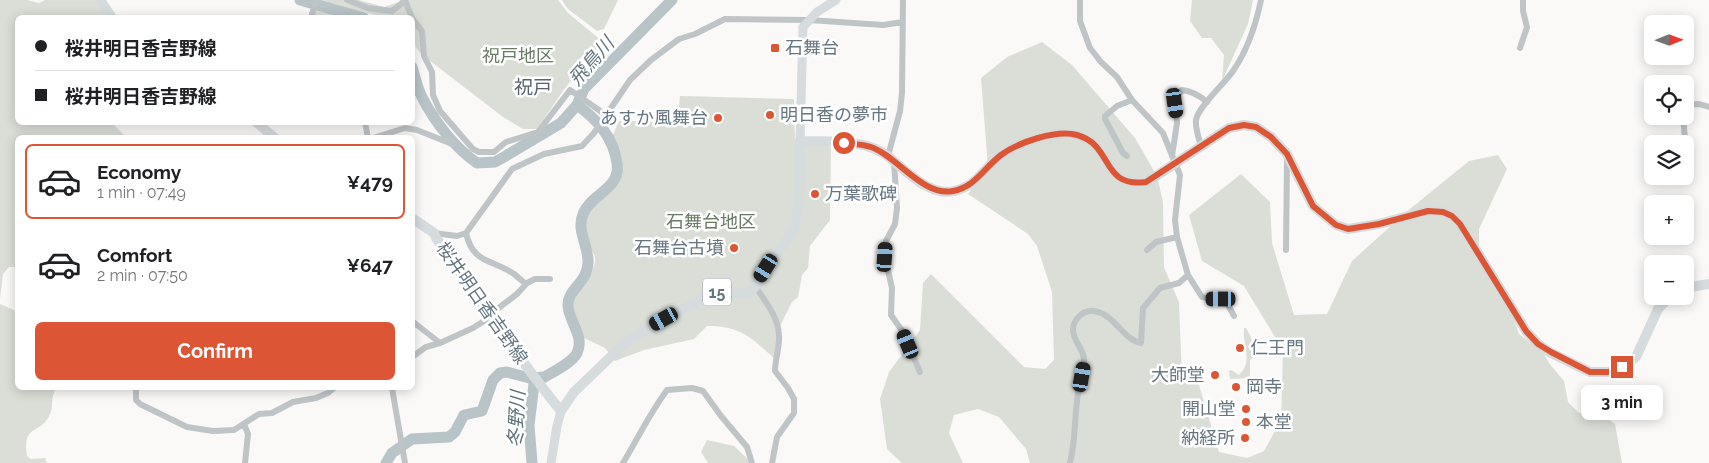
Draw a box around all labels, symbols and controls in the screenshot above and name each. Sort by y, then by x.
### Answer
north arrow [1644,15,1694,65]
map controls [1644,15,1694,305]
water label: 飛鳥川 [564,31,619,90]
text: 桜井明日香吉野線 [65,37,217,59]
place label: 石舞台 [785,37,839,58]
marker: 石舞台 [769,42,781,54]
park label: 祝戸地区 [482,45,554,66]
button: locate [1644,75,1694,125]
district label: 祝戸 [514,76,552,98]
text: 桜井明日香吉野線 [65,85,217,107]
car [1165,87,1184,119]
place label: 明日香の夢市 [780,104,888,125]
place label: あすか風舞台 [600,107,708,128]
marker: 明日香の夢市 [764,109,776,121]
marker: あすか風舞台 [712,112,724,124]
route start [833,132,855,154]
button: layers [1644,135,1694,185]
icon: car [37,159,82,204]
text: Economy [97,161,181,183]
text: ¥479 [347,171,393,193]
text: 1 min · 07:49 [97,183,186,202]
place label: 万葉歌碑 [825,183,897,204]
marker: 万葉歌碑 [809,188,821,200]
button: + [1644,195,1694,245]
park label: 石舞台地区 [666,211,756,232]
place label: 石舞台古墳 [634,237,724,258]
street label: 桜井明日香吉野線 [433,238,532,368]
icon: car [37,242,82,287]
marker: 石舞台古墳 [728,242,740,254]
car [876,242,893,272]
text: Comfort [97,244,172,266]
car [751,251,780,285]
text: ¥647 [346,254,393,276]
button: − [1644,255,1694,305]
text: 2 min · 07:50 [97,266,188,285]
road number: 15 [703,278,731,306]
car [1206,292,1236,307]
car [647,305,680,333]
button: Confirm [35,322,395,380]
car [895,327,920,361]
place label: 仁王門 [1250,337,1304,358]
marker: 仁王門 [1234,342,1246,354]
route end [1611,356,1633,378]
car [1072,361,1091,393]
place label: 大師堂 [1151,364,1205,385]
marker: 大師堂 [1209,369,1221,381]
place label: 岡寺 [1246,376,1282,397]
marker: 岡寺 [1230,381,1242,393]
callout: 3 min [1581,384,1663,420]
water label: 冬野川 [504,388,529,448]
text: 3 min [1601,393,1643,412]
place label: 開山堂 [1182,398,1236,419]
marker: 開山堂 [1240,403,1252,415]
place label: 本堂 [1256,411,1292,432]
marker: 本堂 [1240,416,1252,428]
place label: 納経所 [1181,427,1235,448]
marker: 納経所 [1239,432,1251,444]

